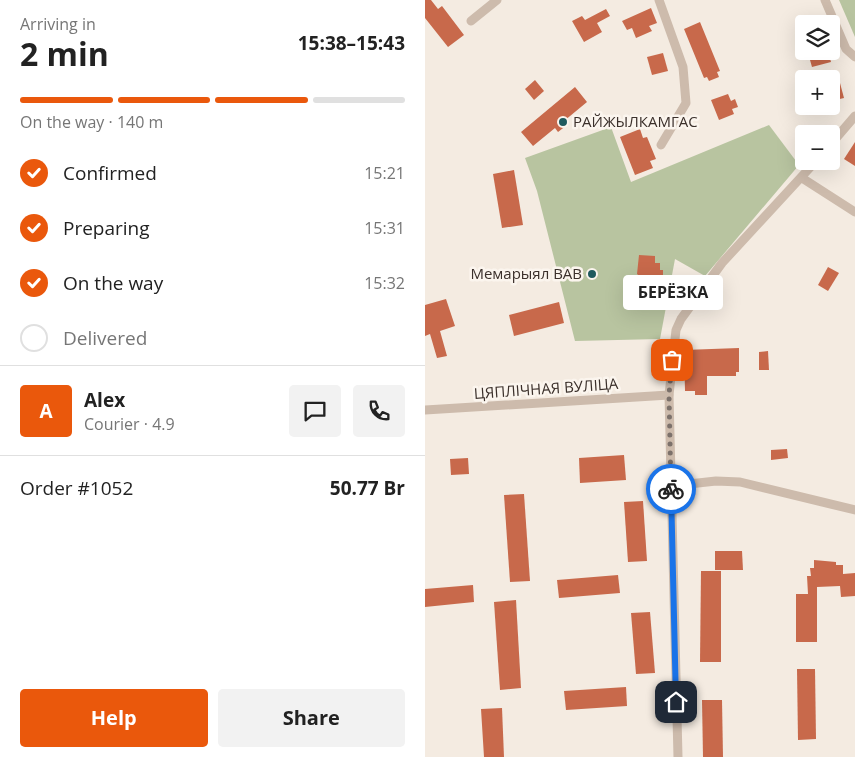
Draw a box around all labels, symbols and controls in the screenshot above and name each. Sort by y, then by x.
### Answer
text: Arriving in [20,13,96,35]
map controls [795,15,840,170]
button: layers [795,15,840,60]
text: 15:38–15:43 [298,30,405,56]
text: 2 min [20,32,109,75]
button: + [795,70,840,115]
text: On the way · 140 m [20,111,163,133]
place label: РАЙЖЫЛКАМГАС [573,111,698,131]
marker: РАЙЖЫЛКАМГАС [557,116,569,128]
button: − [795,125,840,170]
icon: check [20,159,48,187]
text: Confirmed [63,160,157,186]
text: 15:21 [364,162,405,184]
icon: check [20,214,48,242]
text: Preparing [63,215,150,241]
text: 15:31 [364,217,405,239]
place label: Мемарыял ВАВ [470,263,582,283]
marker: Мемарыял ВАВ [586,268,598,280]
icon: check [20,269,48,297]
text: On the way [63,270,163,296]
text: 15:32 [364,272,405,294]
callout: БЕРЁЗКА [622,275,722,310]
text: БЕРЁЗКА [638,281,708,303]
text: Delivered [63,325,147,351]
pin [651,339,693,381]
icon: bag [658,346,686,374]
street label: ЦЯПЛІЧНАЯ ВУЛІЦА [473,373,619,403]
button: chat [289,385,341,437]
button: phone [353,385,405,437]
text: Alex [84,387,125,413]
text: A [39,398,53,424]
text: Courier · 4.9 [84,413,175,435]
courier [646,464,696,514]
text: Order #1052 [20,475,133,501]
text: 50.77 Br [330,475,405,501]
icon: bike [657,475,685,503]
pin [655,681,697,723]
icon: home [662,688,690,716]
button: Help [20,689,208,747]
button: Share [218,689,405,747]

